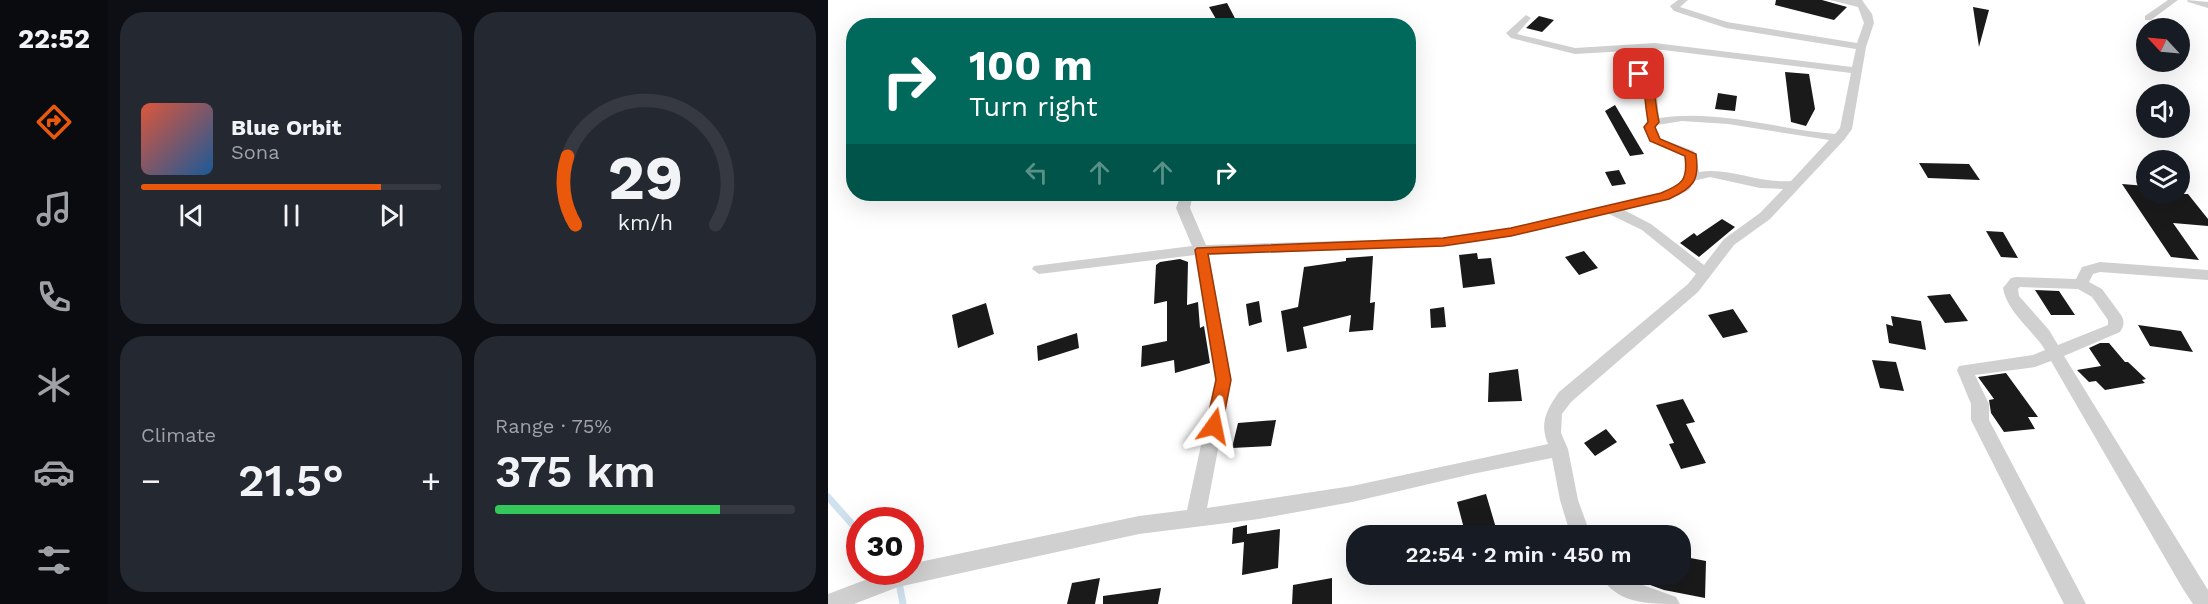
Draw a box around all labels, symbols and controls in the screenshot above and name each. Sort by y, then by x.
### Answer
north arrow [2136,18,2190,72]
map controls [2136,18,2190,204]
text: 22:52 [18,23,90,55]
text: 100 m [969,41,1093,90]
icon: right [870,42,948,120]
pin [1613,48,1664,99]
icon: arrive [1622,57,1655,90]
button: sound [2136,84,2190,138]
text: Turn right [969,91,1098,123]
icon: directions [33,101,75,143]
text: Blue Orbit [231,115,341,140]
text: Sona [231,140,280,164]
text: 29 [607,141,683,214]
button: layers [2136,150,2190,204]
icon: left [1020,156,1053,189]
icon: ahead [1083,156,1116,189]
icon: ahead [1146,156,1179,189]
icon: right [1209,156,1242,189]
icon: music [33,188,75,230]
icon: previous [175,199,208,232]
icon: pause [275,199,308,232]
icon: next [375,199,408,232]
text: km/h [617,210,673,235]
icon: phone [33,276,75,318]
icon: climate [33,364,75,406]
position arrow [1182,394,1246,458]
text: Range · 75% [495,414,612,438]
text: Climate [141,423,216,447]
text: 375 km [495,445,656,498]
icon: car [33,451,75,493]
text: 21.5° [238,454,344,507]
text: − [141,461,161,500]
text: + [421,461,441,500]
speed limit sign: 30 [846,507,924,585]
icon: filters [33,539,75,581]
text: 22:54 · 2 min · 450 m [1405,542,1632,567]

